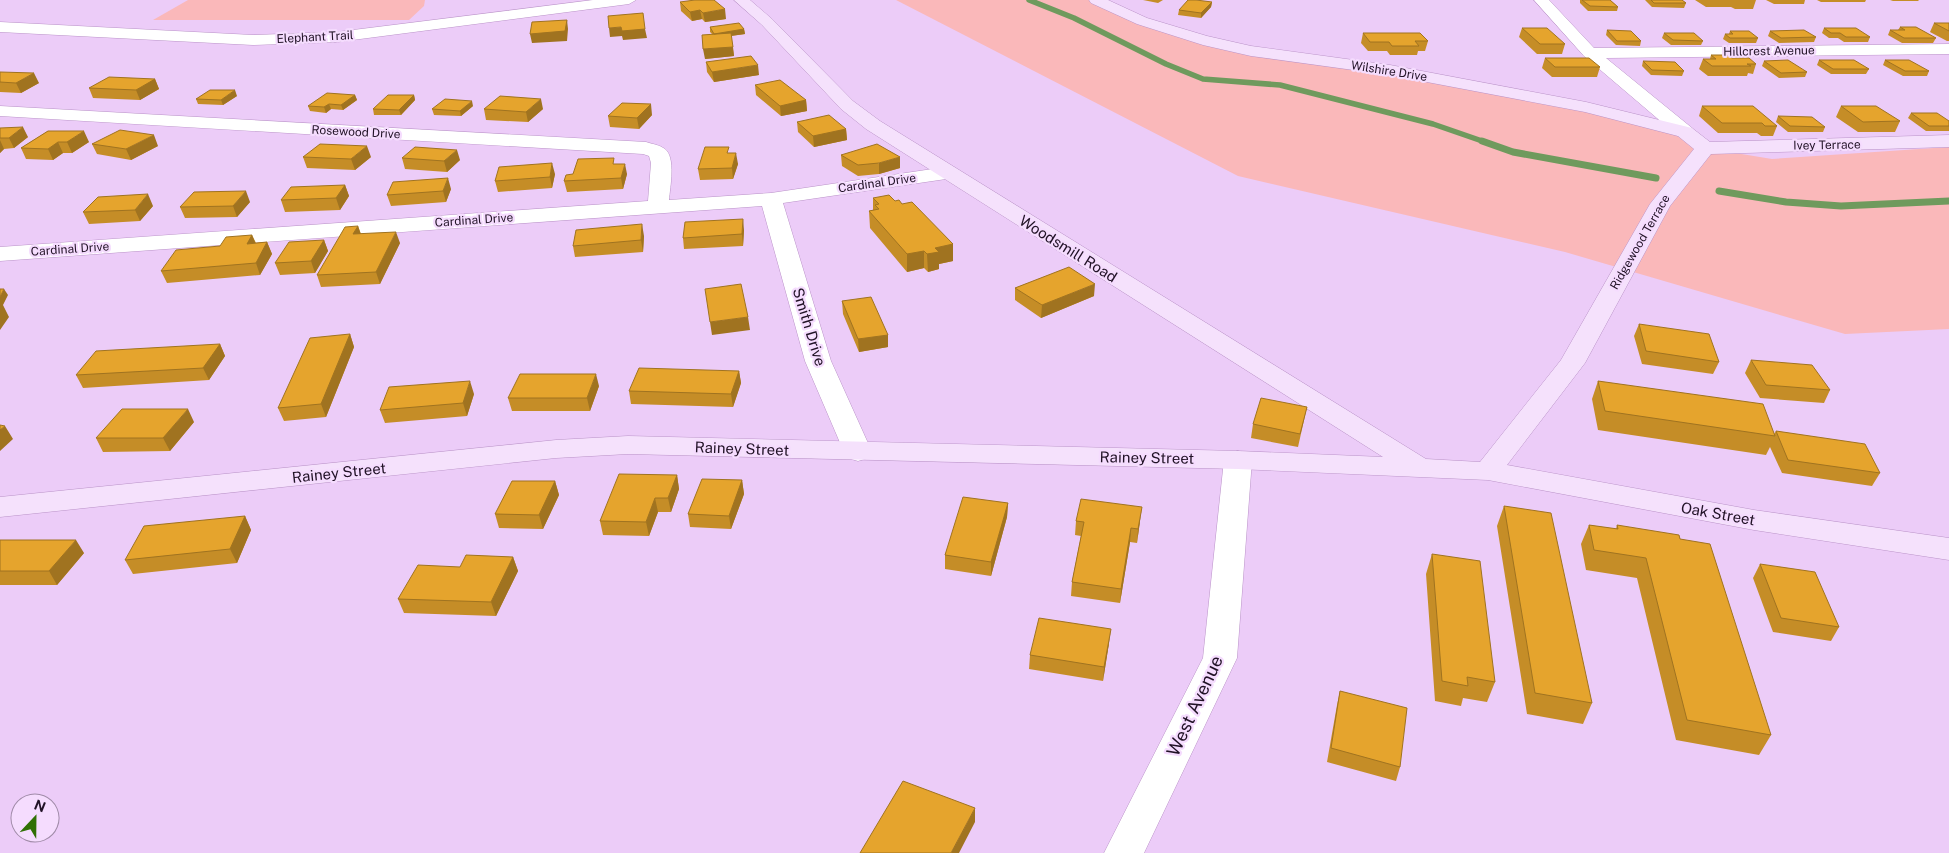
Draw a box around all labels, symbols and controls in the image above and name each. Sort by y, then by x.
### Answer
street label: Elephant Trail [276,28,354,46]
street label: Hillcrest Avenue [1723,43,1815,59]
street label: Wilshire Drive [1350,58,1428,84]
street label: Rosewood Drive [311,123,401,141]
street label: Ivey Terrace [1793,137,1861,153]
street label: Cardinal Drive [837,171,917,195]
street label: Ridgewood Terrace [1607,192,1673,292]
street label: Cardinal Drive [434,210,514,230]
street label: Woodsmill Road [1016,212,1120,285]
street label: Cardinal Drive [30,239,110,259]
street label: Smith Drive [790,286,829,368]
street label: Rainey Street [694,438,790,459]
street label: Rainey Street [1100,448,1195,467]
street label: Rainey Street [291,459,387,486]
street label: Oak Street [1680,499,1757,528]
street label: West Avenue [1162,652,1227,759]
north arrow [10,793,60,843]
text: N [32,796,48,815]

